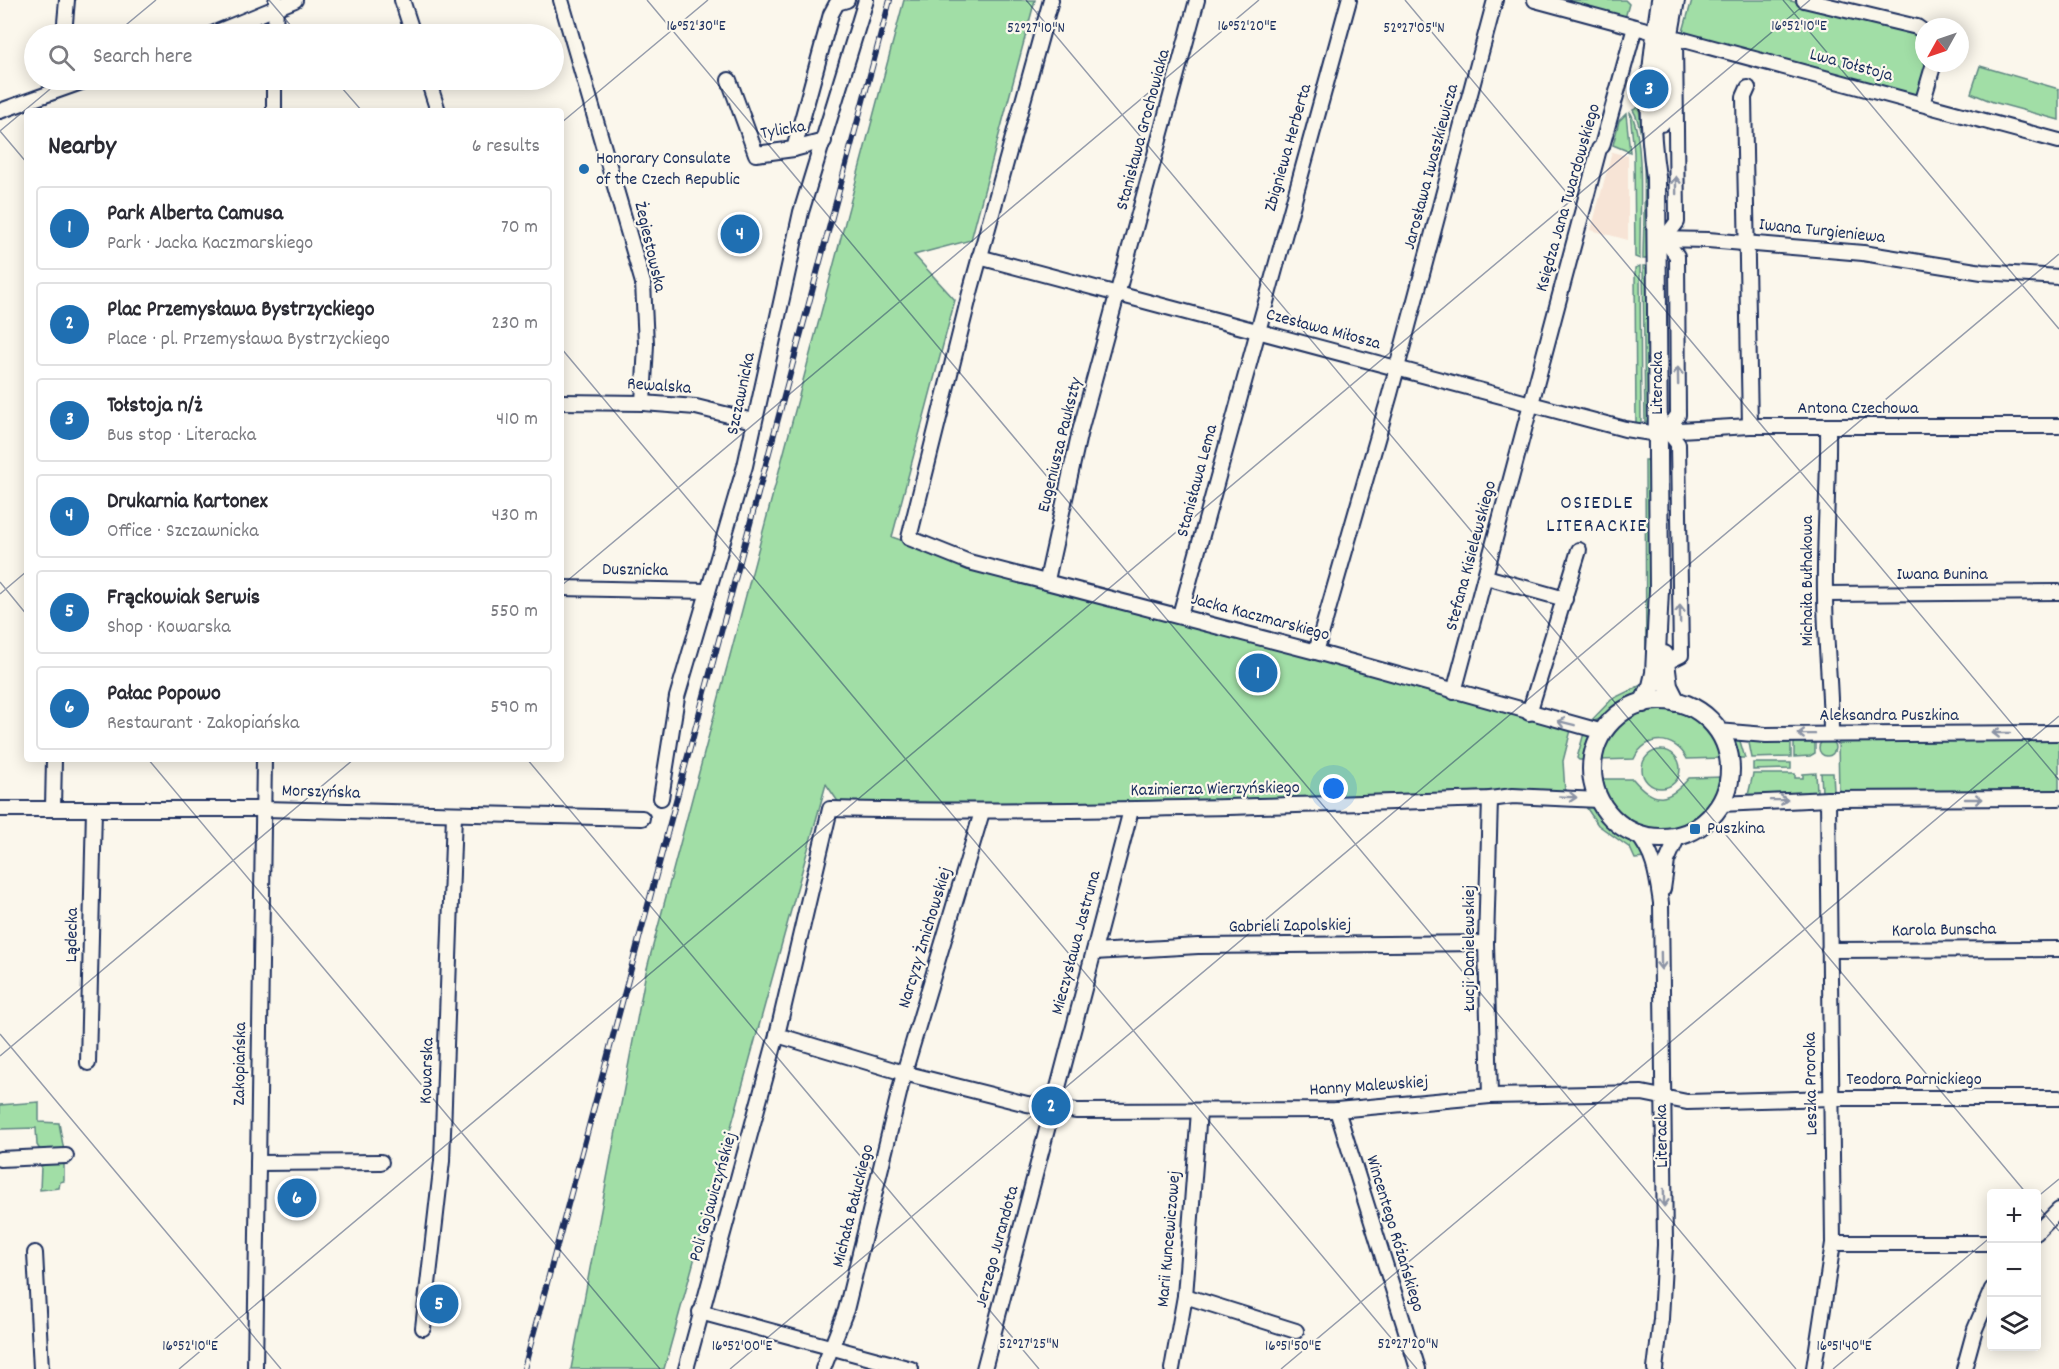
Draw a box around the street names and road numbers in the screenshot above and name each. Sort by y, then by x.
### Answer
street label: Lwa Tołstoja [1807,43,1896,89]
street label: Stanisława Grochowiaka [1110,46,1178,213]
street label: Zbigniewa Herberta [1259,81,1319,215]
street label: Jarosława Iwaszkiewicza [1398,81,1466,253]
street label: Księdza Jana Twardowskiego [1530,101,1608,295]
street label: Tylicka [759,115,808,147]
street label: Żegiestowska [626,199,672,295]
street label: Iwana Turgieniewa [1758,213,1887,251]
street label: Czesława Miłosza [1263,303,1384,357]
street label: Szczawnicka [721,350,763,437]
street label: Literacka [1646,351,1671,415]
street label: Rewalska [626,372,693,402]
street label: Eugeniusza Paukszty [1032,374,1090,515]
street label: Antona Czechowa [1798,397,1919,422]
street label: Stanisława Lema [1171,421,1225,540]
street label: Stefana Kisielewskiego [1440,478,1504,634]
street label: Michaiła Bułhakowa [1796,515,1821,647]
street label: Dusznicka [602,558,669,584]
street label: Iwana Bunina [1896,563,1988,588]
street label: Jacka Kaczmarskiego [1188,587,1332,649]
street label: Aleksandra Puszkina [1819,704,1959,729]
street label: Kazimierza Wierzyńskiego [1130,776,1300,804]
street label: Morszyńska [281,779,361,807]
street label: Narcyzy Żmichowskiej [893,864,959,1012]
street label: Mieczysława Jastruna [1046,868,1108,1018]
street label: Łucji Danielewskiej [1458,885,1483,1012]
street label: Lądecka [60,907,86,963]
street label: Gabrieli Zapolskiej [1228,913,1352,941]
street label: Karola Bunscha [1892,918,1997,944]
street label: Zakopiańska [228,1021,254,1106]
street label: Leszka Proroka [1799,1032,1825,1136]
street label: Kowarska [414,1037,442,1105]
street label: Teodora Parnickiego [1846,1068,1982,1093]
street label: Hanny Malewskiej [1309,1070,1429,1104]
street label: Literacka [1650,1104,1676,1168]
street label: Poli Gojawiczyńskiej [684,1129,744,1265]
street label: Michała Bałuckiego [827,1142,881,1270]
street label: Wincentego Różańskiego [1358,1153,1430,1315]
street label: Marii Kuncewiczowej [1152,1170,1188,1308]
street label: Jerzego Jurandota [970,1183,1026,1311]

